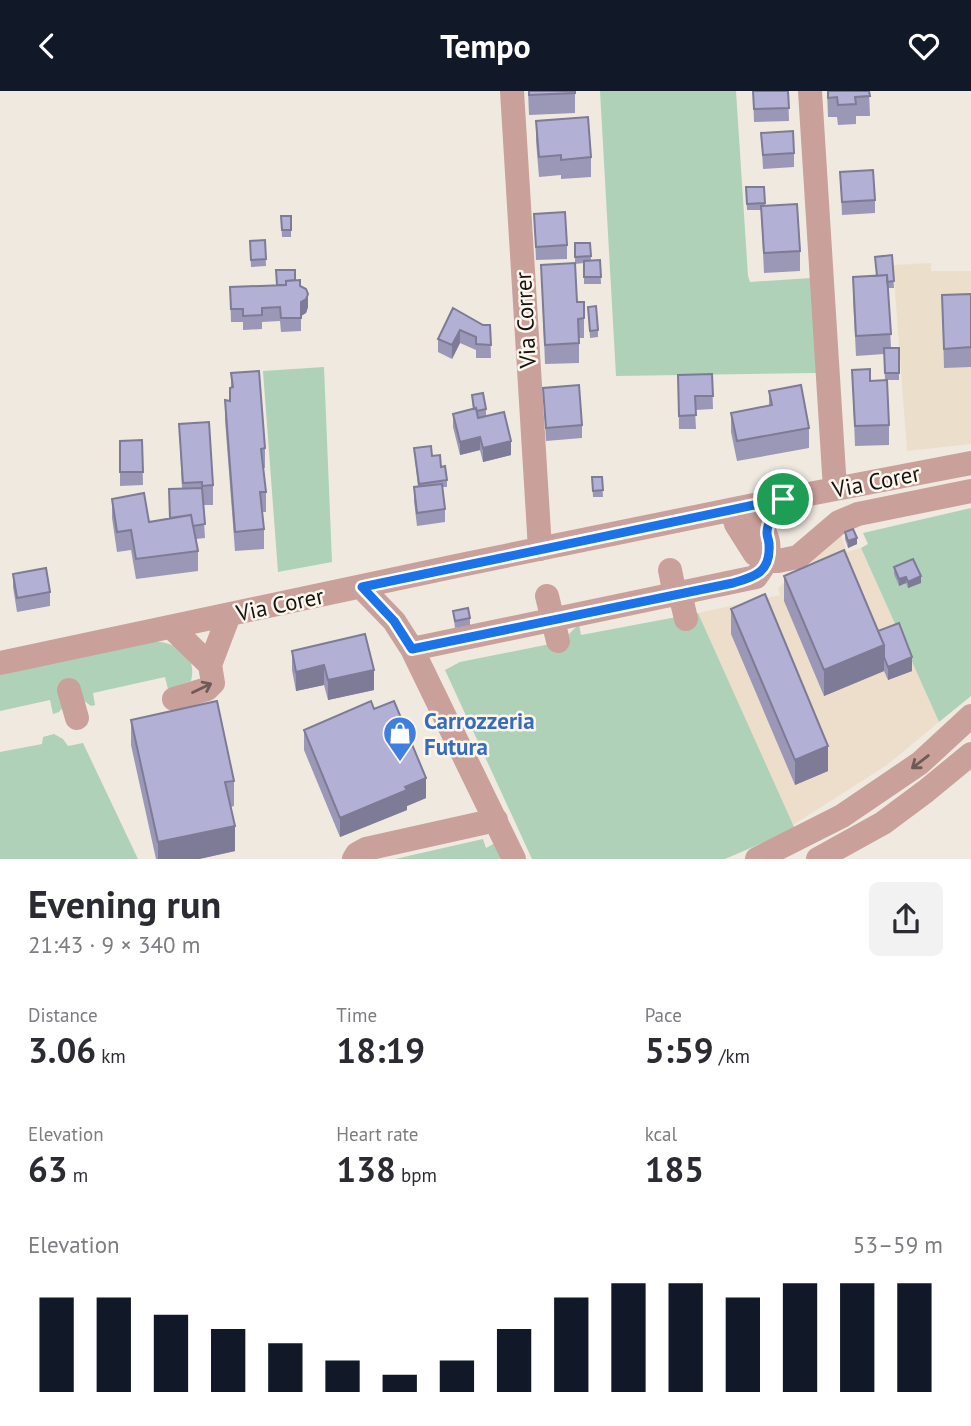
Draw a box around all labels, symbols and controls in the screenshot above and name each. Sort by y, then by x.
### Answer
text: Tempo [440,25,531,67]
icon: back [28,27,66,65]
icon: heart [905,27,943,65]
street label: Via Correr [508,271,542,370]
street label: Via Corer [829,458,923,504]
pin [753,469,813,529]
icon: arrive [764,480,802,518]
street label: Via Corer [233,581,327,628]
one-way arrow [192,681,213,694]
place label: Carrozzeria Futura [424,706,535,761]
shop icon: Carrozzeria Futura [381,714,419,763]
one-way arrow [912,754,930,769]
text: Evening run [28,879,221,928]
button: share [869,882,943,956]
text: 21:43 · 9 × 340 m [28,930,200,959]
text: Distance [28,1003,98,1027]
text: Time [336,1003,377,1027]
text: Pace [645,1003,682,1027]
text: 3.06 [28,1027,96,1073]
text: 18:19 [336,1027,425,1073]
text: 5:59 [645,1027,714,1073]
text: km [96,1044,126,1068]
text: /km [714,1044,750,1068]
text: Elevation [28,1122,104,1146]
text: Heart rate [336,1122,418,1146]
text: kcal [645,1122,677,1146]
text: 63 [28,1146,68,1192]
text: 138 [336,1146,396,1192]
text: 185 [645,1146,704,1192]
text: m [68,1163,88,1187]
text: bpm [396,1163,437,1187]
text: Elevation [28,1230,120,1259]
text: 53–59 m [853,1230,943,1259]

